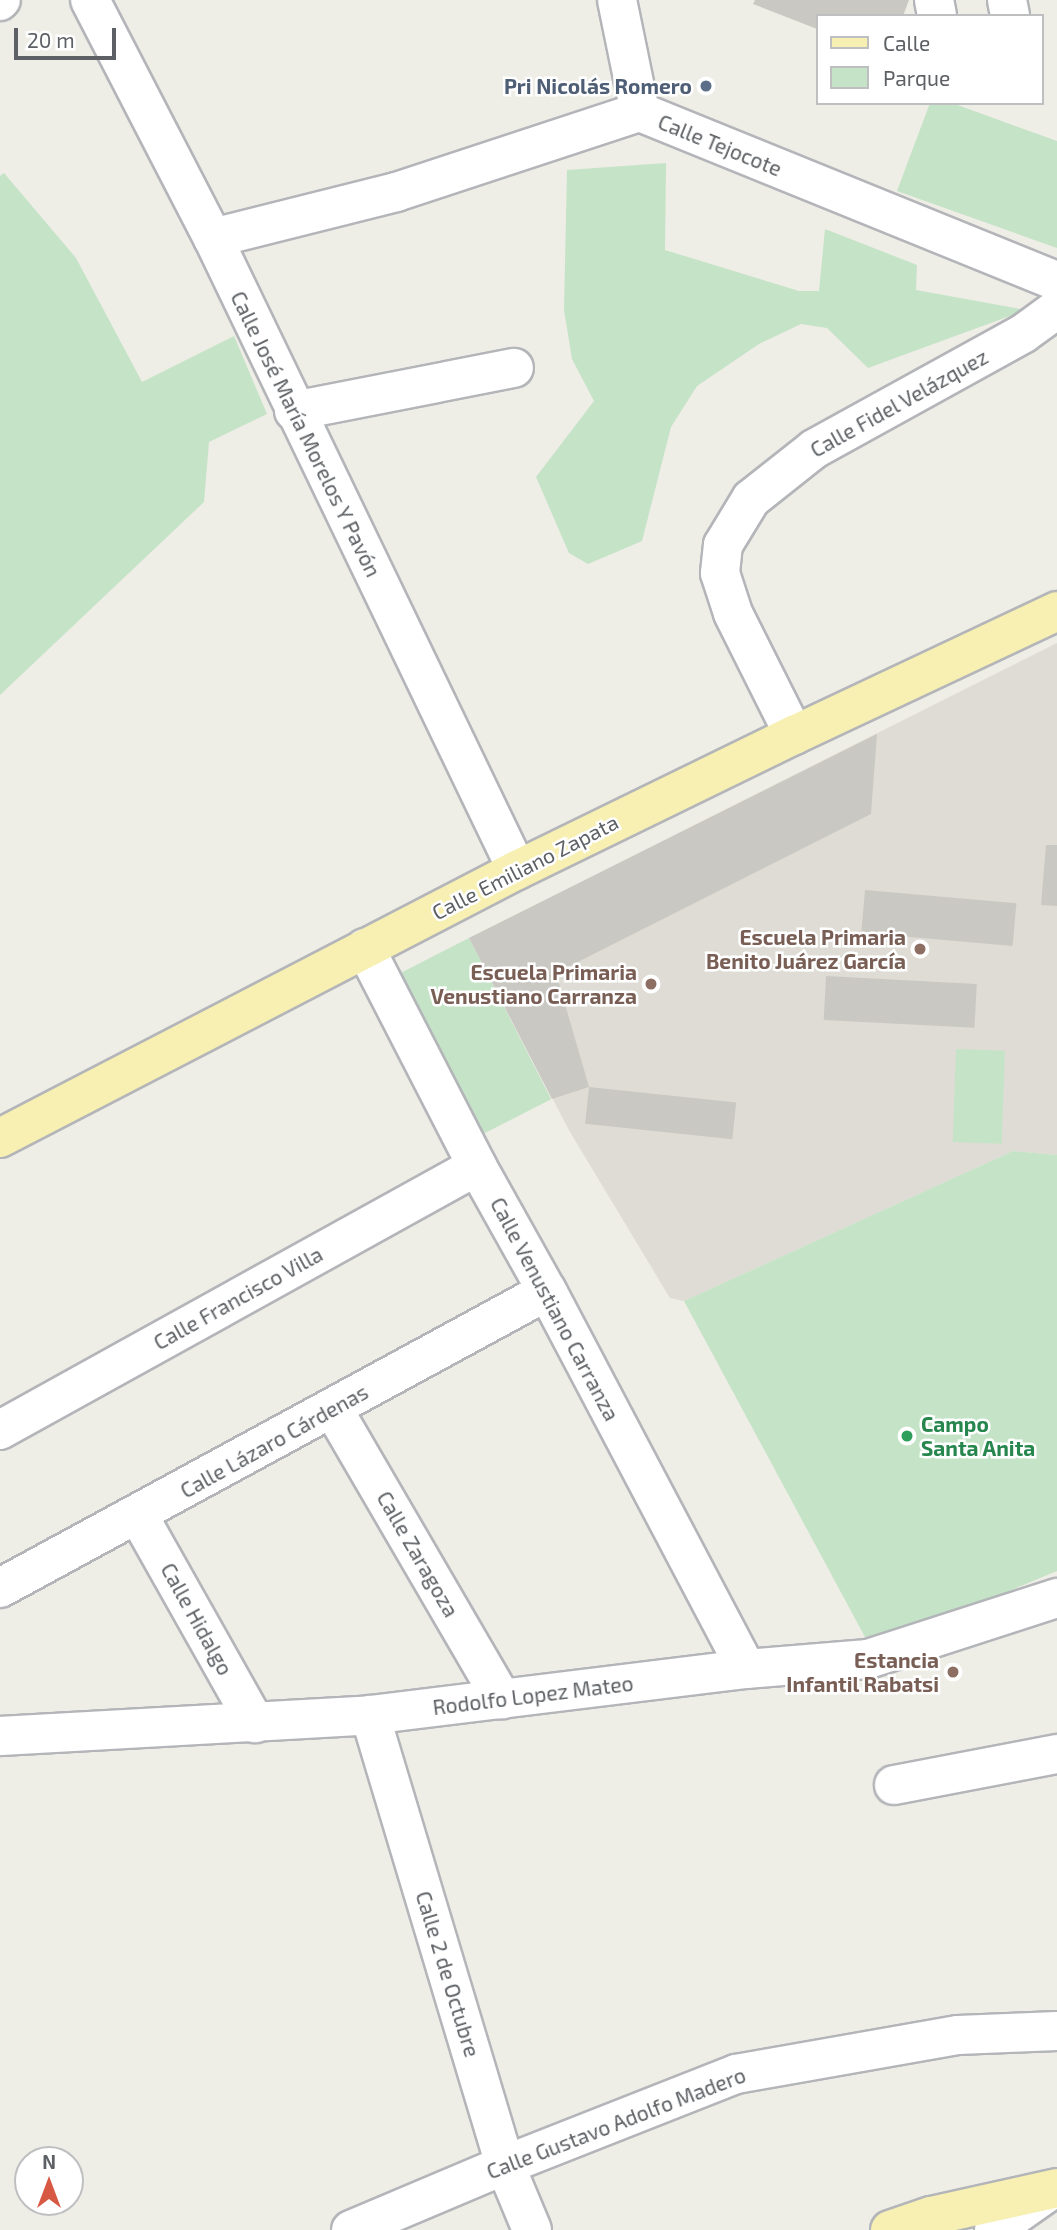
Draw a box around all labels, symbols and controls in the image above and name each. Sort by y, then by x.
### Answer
scale bar [18,14,119,58]
legend [816,14,1043,105]
text: 20 m [27,27,75,52]
text: Calle [883,30,930,55]
text: Parque [883,65,950,90]
place label: Pri Nicolás Romero [504,73,692,99]
marker: Pri Nicolás Romero [698,78,714,94]
street label: Calle Tejocote [654,109,786,181]
street label: Calle José María Morelos Y Pavón [225,286,387,582]
street label: Calle Fidel Velázquez [805,343,993,463]
street label: Calle Emiliano Zapata [428,809,622,925]
place label: Escuela Primaria Benito Juárez García [705,924,906,974]
marker: Escuela Primaria Benito Juárez García [912,941,928,957]
place label: Escuela Primaria Venustiano Carranza [431,959,637,1009]
marker: Escuela Primaria Venustiano Carranza [643,976,659,992]
street label: Calle Venustiano Carranza [485,1193,625,1425]
street label: Calle Francisco Villa [149,1241,327,1355]
street label: Calle Lázaro Cárdenas [176,1379,372,1503]
place label: Campo Santa Anita [921,1411,1036,1461]
marker: Campo Santa Anita [899,1428,915,1444]
street label: Calle Zaragoza [372,1487,464,1621]
street label: Calle Hidalgo [156,1558,238,1680]
place label: Estancia Infantil Rabatsi [786,1647,939,1697]
marker: Estancia Infantil Rabatsi [945,1664,961,1680]
street label: Rodolfo Lopez Mateo [431,1670,635,1720]
street label: Calle 2 de Octubre [411,1888,485,2060]
street label: Calle Gustavo Adolfo Madero [483,2062,749,2184]
north arrow [14,2146,84,2216]
text: N [42,2150,56,2173]

